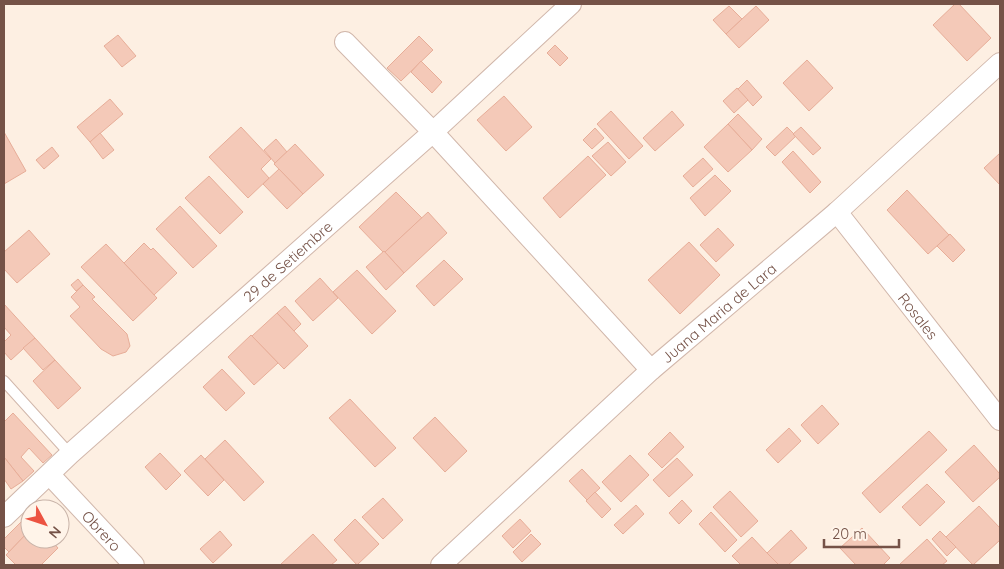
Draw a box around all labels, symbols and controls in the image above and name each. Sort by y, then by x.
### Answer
street label: 29 de Setiembre [239,216,336,306]
street label: Juana Maria de Lara [657,258,780,367]
street label: Rosales [894,289,943,343]
north arrow [20,499,70,549]
street label: Obrero [78,506,126,555]
scale bar [824,516,899,548]
text: N [45,523,65,542]
text: 20 m [832,524,867,543]

